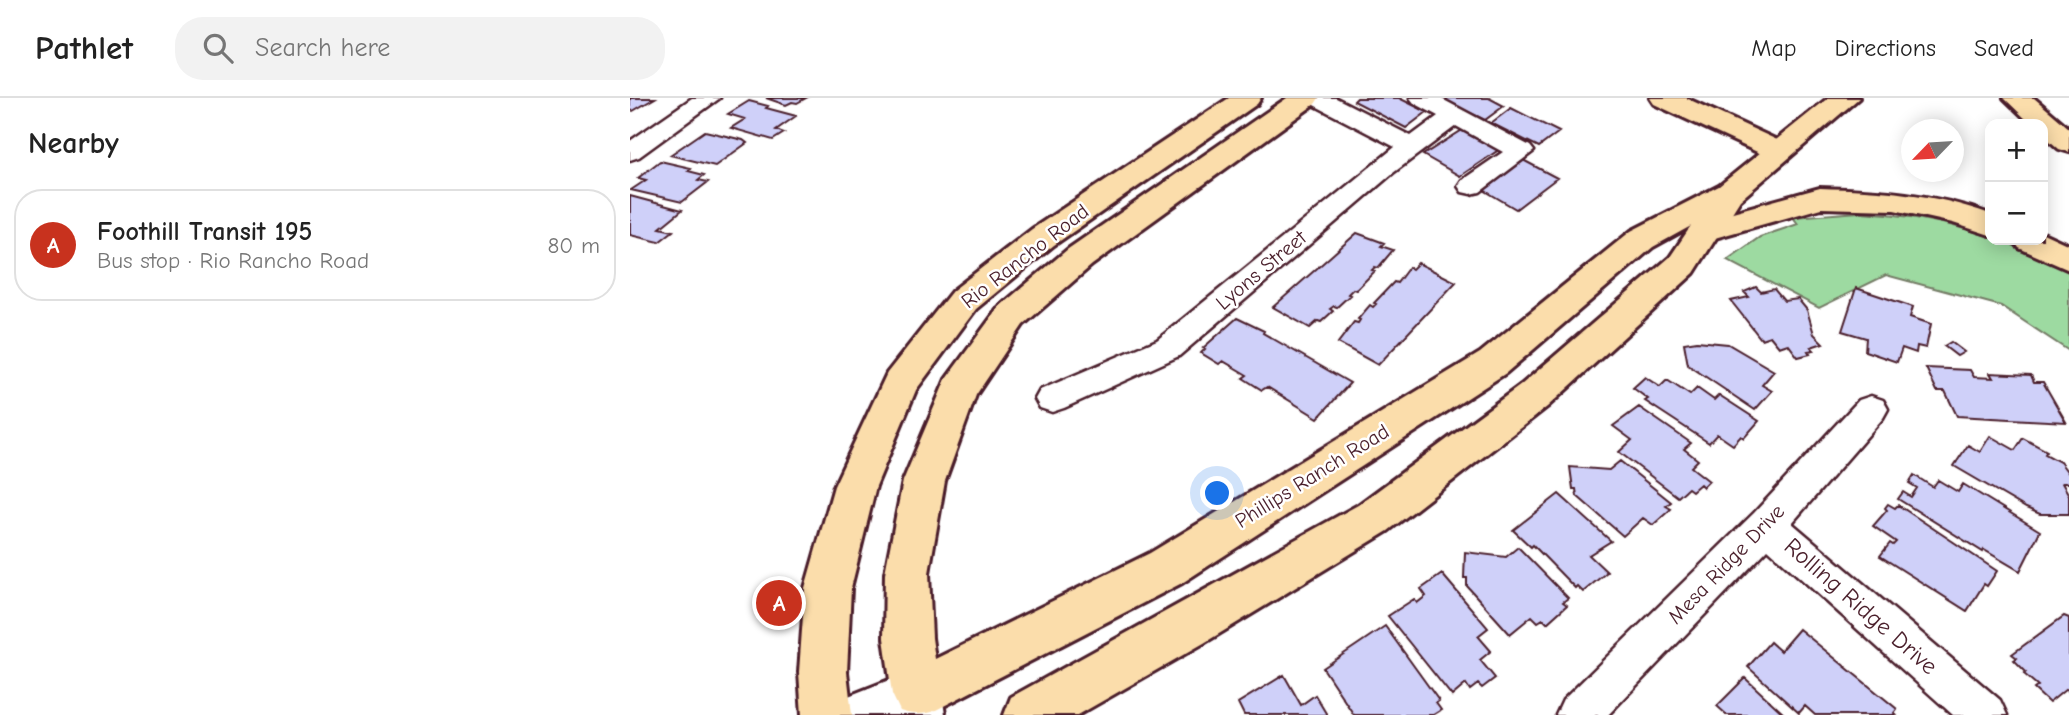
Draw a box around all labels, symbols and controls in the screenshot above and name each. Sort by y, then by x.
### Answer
search box [175,17,665,80]
text: Pathlet [35,29,133,67]
icon: search [199,29,237,67]
text: Search here [255,33,390,63]
text: Map [1751,34,1797,62]
text: Directions [1835,34,1936,62]
text: Saved [1974,34,2034,62]
north arrow [1901,119,1964,182]
map controls [1985,119,2048,245]
button: + [1985,119,2048,182]
text: Nearby [28,126,119,161]
button: − [1985,182,2048,245]
street label: Rio Rancho Road [957,199,1093,313]
text: Foothill Transit 195 [97,217,312,247]
street label: Lyons Street [1211,225,1312,315]
text: A [47,232,59,259]
text: 80 m [547,232,600,259]
text: Bus stop · Rio Rancho Road [97,247,369,274]
street label: Phillips Ranch Road [1231,419,1393,533]
your location [1200,476,1234,510]
street label: Mesa Ridge Drive [1663,499,1789,629]
street label: Rolling Ridge Drive [1779,532,1943,680]
pin: A [756,577,802,629]

